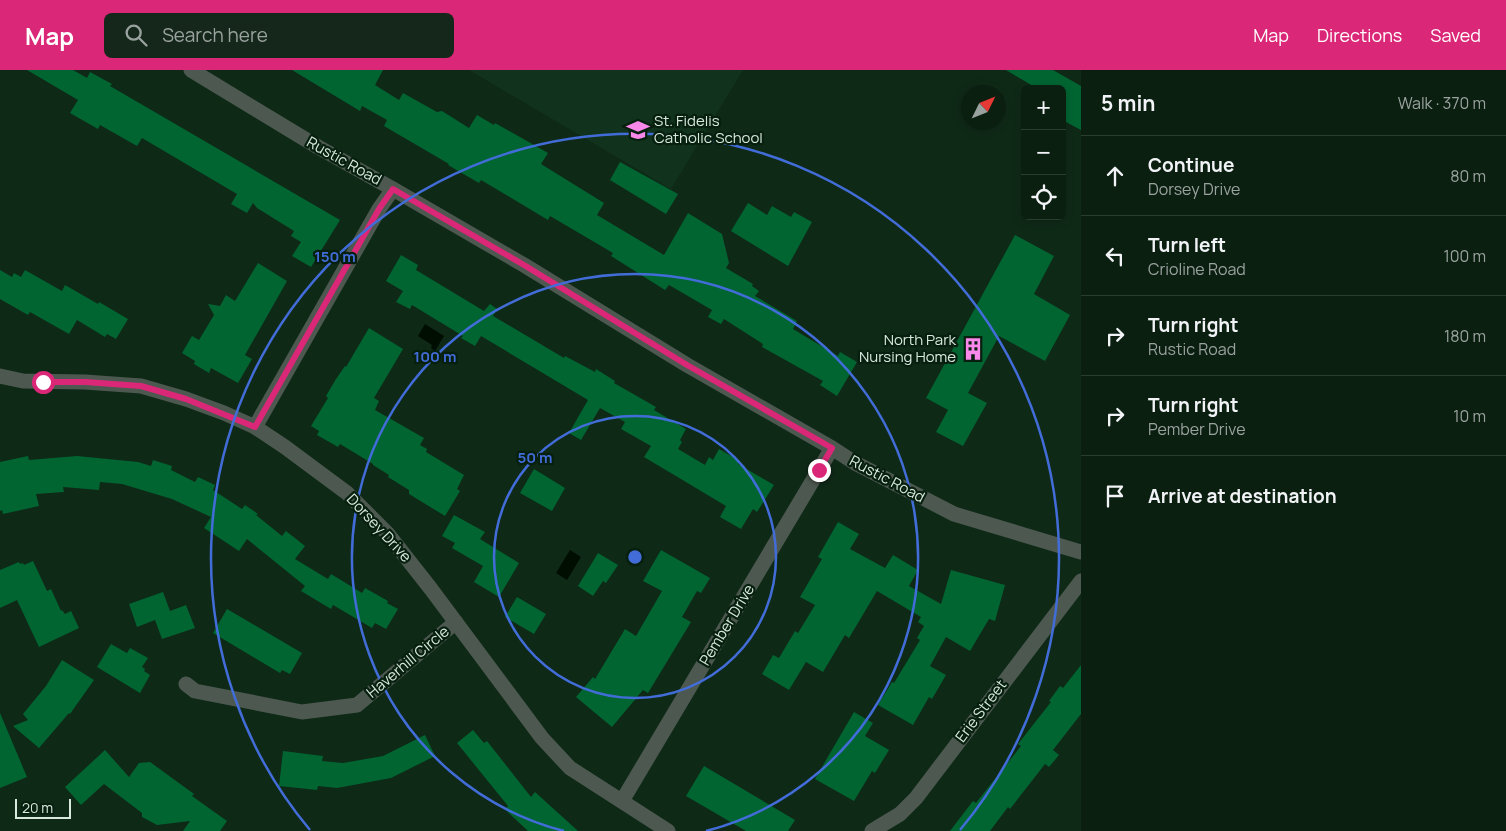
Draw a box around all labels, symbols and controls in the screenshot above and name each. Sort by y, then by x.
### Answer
search box [104,13,454,58]
text: Map [25,19,74,52]
icon: search [122,21,150,49]
text: Search here [162,22,268,48]
text: Map [1253,23,1289,47]
text: Directions [1317,23,1402,47]
text: Saved [1430,23,1481,47]
north arrow [961,85,1006,130]
map controls [1021,85,1066,220]
button: + [1021,85,1066,130]
text: 5 min [1101,89,1155,117]
text: Walk · 370 m [1398,92,1486,114]
place label: St. Fidelis Catholic School [654,110,763,148]
school or university icon: St. Fidelis Catholic School [625,117,651,143]
button: − [1021,130,1066,175]
street label: Rustic Road [303,131,385,190]
text: Continue [1148,152,1234,178]
icon: ahead [1101,162,1129,190]
text: 80 m [1450,165,1486,187]
button: locate [1021,175,1066,220]
text: Dorsey Drive [1148,178,1240,200]
text: Turn left [1148,232,1226,258]
icon: left [1101,242,1129,270]
text: 100 m [1443,245,1486,267]
text: 150 m [314,246,356,267]
text: Crioline Road [1148,258,1246,280]
text: Turn right [1148,312,1238,338]
icon: right [1101,322,1129,350]
text: 180 m [1444,325,1486,347]
place label: North Park Nursing Home [859,329,957,367]
building icon: North Park Nursing Home [960,336,986,362]
text: Rustic Road [1148,338,1236,360]
text: 100 m [414,346,456,367]
route start [32,371,55,394]
text: Turn right [1148,392,1238,418]
icon: right [1101,402,1129,430]
text: 10 m [1453,405,1486,427]
text: Pember Drive [1148,418,1246,440]
text: 50 m [517,447,553,468]
street label: Rustic Road [846,450,929,507]
route end [808,459,831,482]
icon: arrive [1101,482,1129,510]
text: Arrive at destination [1148,483,1337,509]
street label: Dorsey Drive [342,489,417,567]
centre of rings [626,548,644,566]
street label: Pember Drive [694,580,759,669]
street label: Haverhill Circle [362,621,454,702]
street label: Erie Street [950,675,1011,746]
scale bar [15,796,71,819]
text: 20 m [22,798,53,817]

